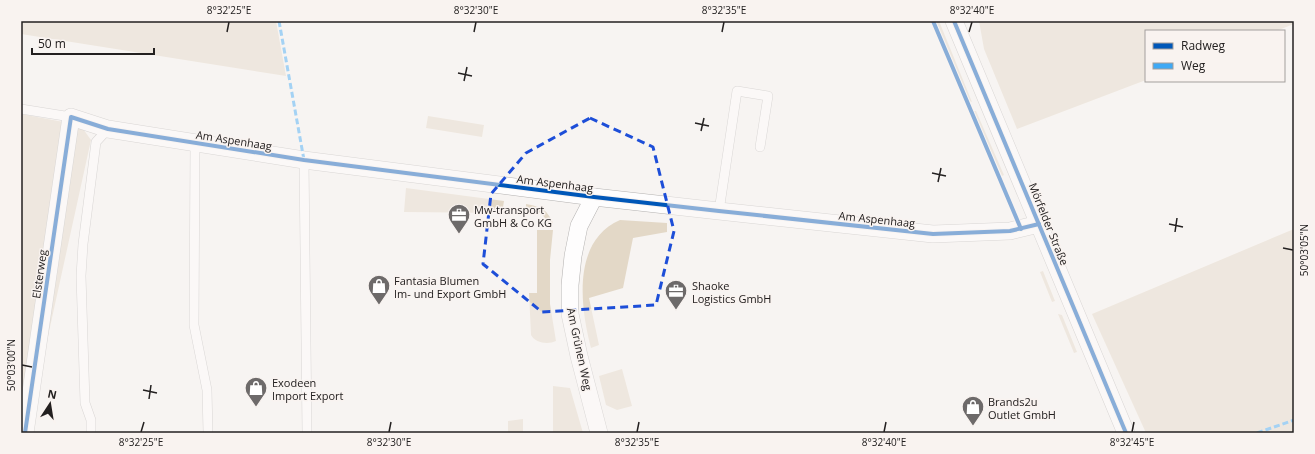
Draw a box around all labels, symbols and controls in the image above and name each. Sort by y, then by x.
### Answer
text: 8°32'25"E [207,3,251,17]
text: 8°32'30"E [454,3,498,17]
text: 8°32'35"E [702,3,746,17]
text: 8°32'40"E [950,3,994,17]
scale bar [32,30,154,56]
legend [1145,30,1285,82]
text: 50 m [38,35,66,52]
text: Radweg [1181,37,1225,54]
text: Weg [1181,57,1206,74]
street label: Am Aspenhaag [195,127,273,153]
street label: Am Aspenhaag [516,171,594,195]
street label: Mörfelder Straße [1026,181,1072,267]
office icon: Mw-transport GmbH & Co KG [446,202,472,235]
place label: Mw-transport GmbH & Co KG [474,202,552,230]
street label: Am Aspenhaag [838,208,916,230]
text: 50°03'05"N [1297,224,1311,276]
street label: Elsterweg [28,248,50,300]
shop icon: Fantasia Blumen Im- und Export GmbH [366,273,392,306]
place label: Fantasia Blumen Im- und Export GmbH [394,273,506,301]
office icon: Shaoke Logistics GmbH [663,278,689,311]
place label: Shaoke Logistics GmbH [692,278,771,306]
street label: Am Grünen Weg [564,306,596,392]
text: 50°03'00"N [4,339,18,391]
shop icon: Exodeen Import Export [243,375,269,408]
place label: Exodeen Import Export [272,375,344,403]
north arrow [30,384,70,424]
text: N [46,385,58,402]
shop icon: Brands2u Outlet GmbH [960,394,986,427]
place label: Brands2u Outlet GmbH [988,394,1056,422]
text: 8°32'25"E [119,435,163,449]
text: 8°32'30"E [367,435,411,449]
text: 8°32'35"E [615,435,659,449]
text: 8°32'40"E [862,435,906,449]
text: 8°32'45"E [1110,435,1154,449]

